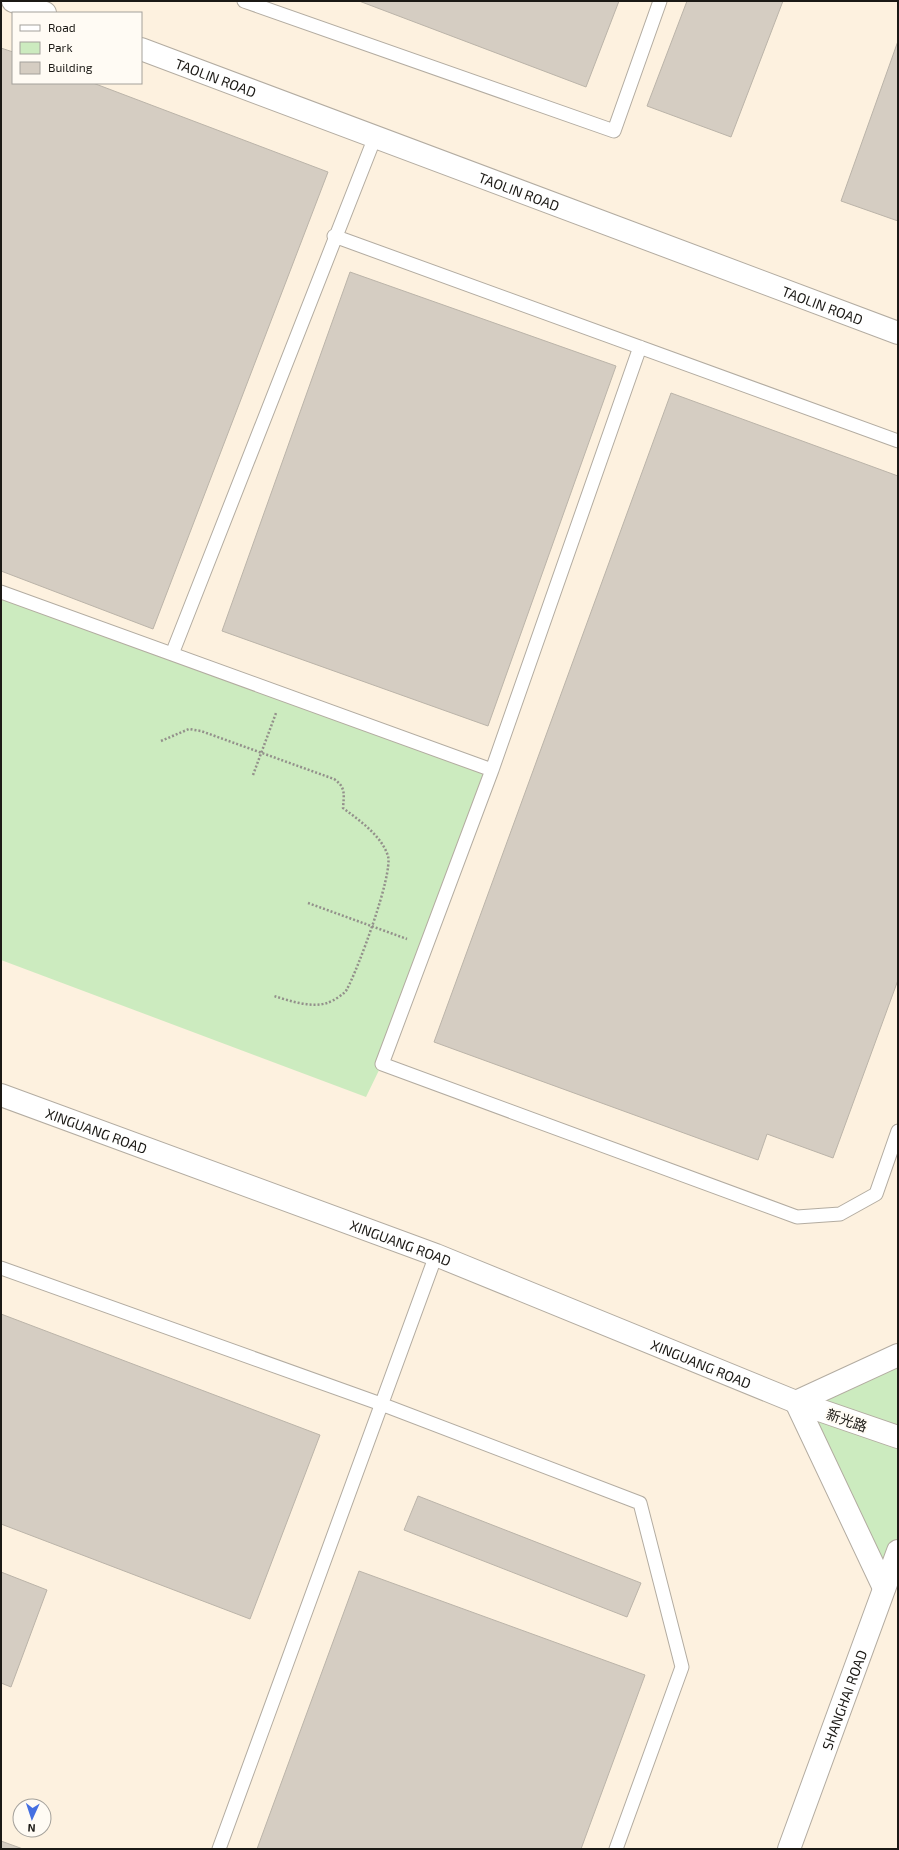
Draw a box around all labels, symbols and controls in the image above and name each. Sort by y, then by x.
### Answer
legend [12,12,142,84]
text: Road [48,20,76,34]
text: Park [48,40,73,54]
street label: TAOLIN ROAD [173,54,259,100]
text: Building [48,60,93,74]
street label: TAOLIN ROAD [476,168,562,214]
street label: TAOLIN ROAD [780,282,865,328]
street label: XINGUANG ROAD [44,1104,150,1157]
street label: XINGUANG ROAD [348,1216,454,1269]
street label: XINGUANG ROAD [649,1335,754,1391]
street label: 新光路 [824,1405,870,1435]
street label: SHANGHAI ROAD [818,1647,870,1752]
north arrow [12,1798,52,1838]
text: N [27,1822,36,1835]

